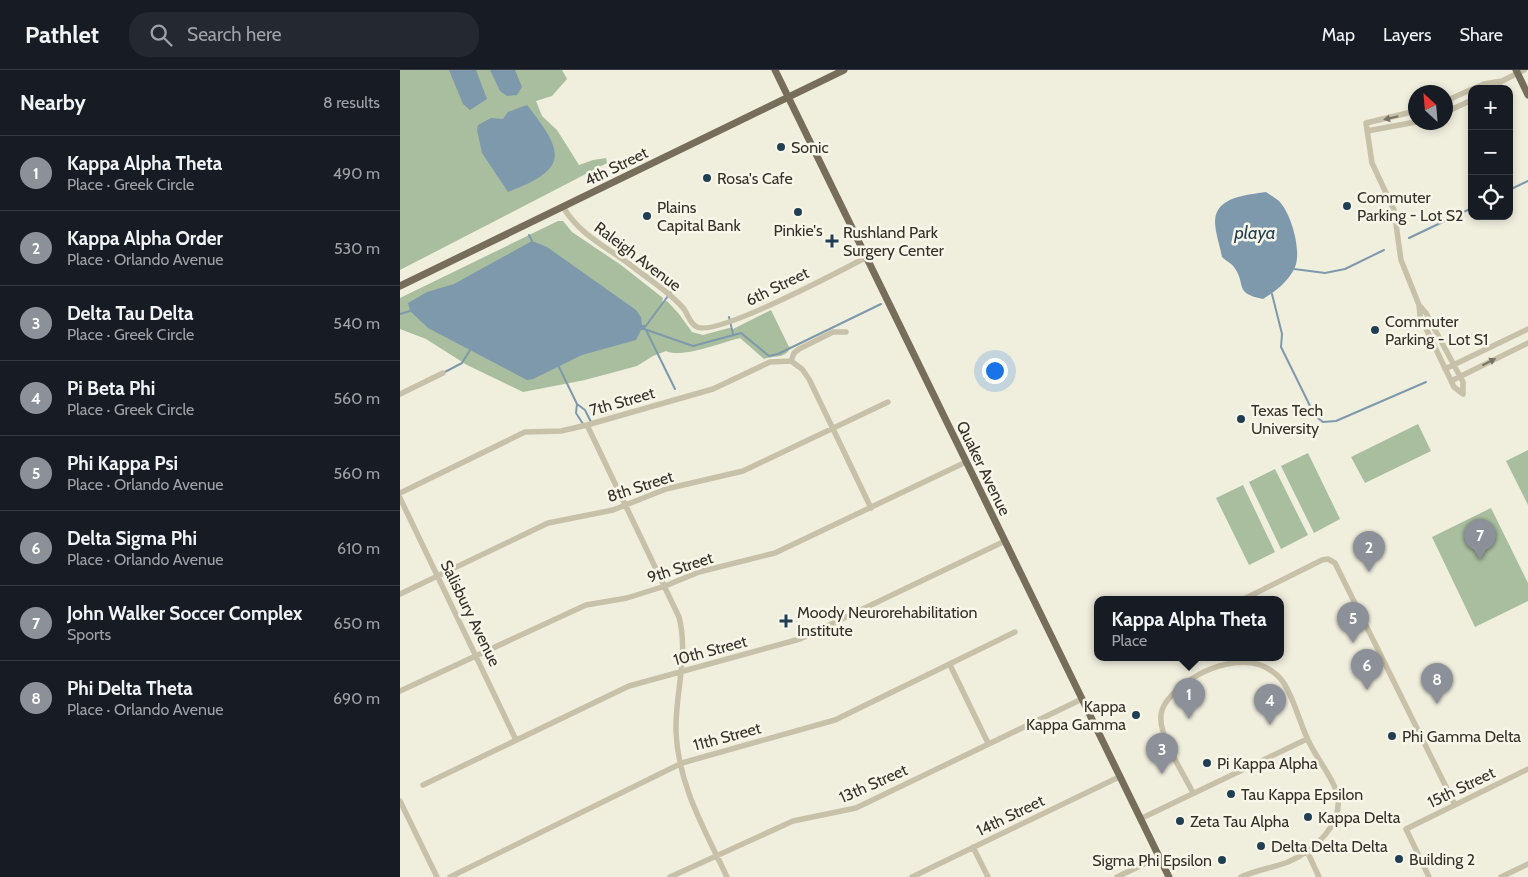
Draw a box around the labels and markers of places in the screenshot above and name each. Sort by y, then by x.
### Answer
place label: Sonic [791,138,829,157]
marker: Sonic [775,141,787,153]
place label: Rosa's Cafe [717,169,793,188]
marker: Rosa's Cafe [701,172,713,184]
place label: Commuter Parking - Lot S2 [1357,188,1463,225]
place label: Plains Capital Bank [657,198,741,235]
marker: Commuter Parking - Lot S2 [1341,200,1353,212]
marker: Pinkie's [792,206,804,218]
marker: Plains Capital Bank [641,210,653,222]
place label: Pinkie's [773,221,823,240]
place label: Rushland Park Surgery Center [843,223,945,260]
marker: Rushland Park Surgery Center [825,234,839,248]
place label: Commuter Parking - Lot S1 [1385,312,1488,349]
marker: Commuter Parking - Lot S1 [1369,324,1381,336]
place label: Texas Tech University [1251,401,1323,438]
marker: Texas Tech University [1235,413,1247,425]
pin: 7 [1464,519,1496,560]
pin: 2 [1353,531,1385,572]
pin: 5 [1337,602,1369,643]
place label: Moody Neurorehabilitation Institute [797,603,978,640]
marker: Moody Neurorehabilitation Institute [779,614,793,628]
pin: 6 [1351,649,1383,690]
pin: 8 [1421,663,1453,704]
pin: 1 [1173,678,1205,719]
pin: 4 [1254,684,1286,725]
place label: Kappa Kappa Gamma [1026,697,1126,734]
marker: Kappa Kappa Gamma [1130,709,1142,721]
place label: Phi Gamma Delta [1402,727,1521,746]
marker: Phi Gamma Delta [1386,730,1398,742]
pin: 3 [1146,733,1178,774]
place label: Pi Kappa Alpha [1217,754,1318,773]
marker: Pi Kappa Alpha [1201,757,1213,769]
place label: Tau Kappa Epsilon [1241,785,1363,804]
marker: Tau Kappa Epsilon [1225,788,1237,800]
place label: Kappa Delta [1318,808,1401,827]
marker: Kappa Delta [1302,811,1314,823]
place label: Zeta Tau Alpha [1190,812,1290,831]
marker: Zeta Tau Alpha [1174,815,1186,827]
place label: Delta Delta Delta [1271,837,1388,856]
marker: Delta Delta Delta [1255,840,1267,852]
place label: Building 2 [1409,850,1475,869]
place label: Sigma Phi Epsilon [1092,851,1212,870]
marker: Building 2 [1393,853,1405,865]
marker: Sigma Phi Epsilon [1216,854,1228,866]

